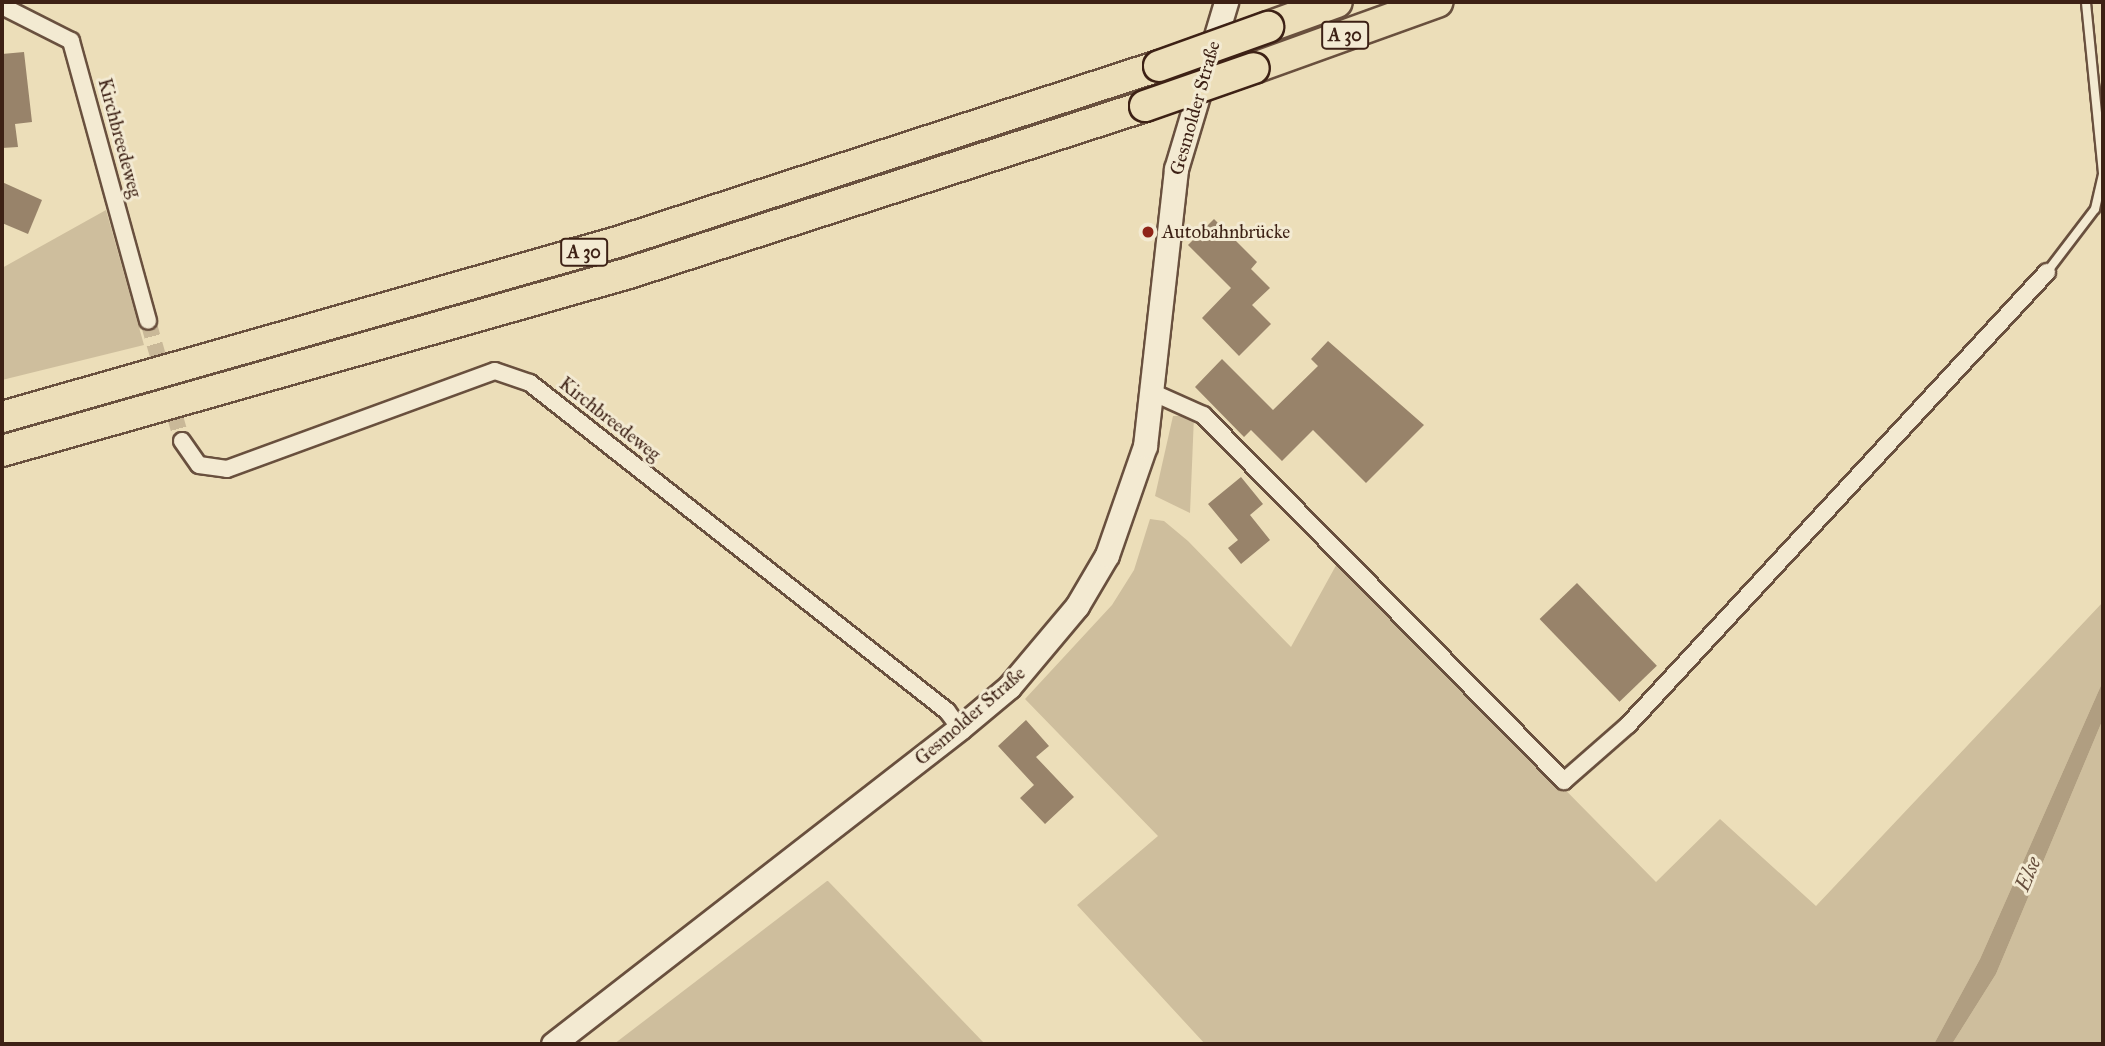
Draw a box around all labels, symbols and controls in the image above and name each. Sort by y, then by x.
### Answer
road number: A 30 [1320,20,1370,50]
street label: Gesmolder Straße [1165,38,1225,178]
street label: Kirchbreedeweg [93,76,147,200]
place label: Autobahnbrücke [1162,221,1290,243]
marker: Autobahnbrücke [1140,224,1156,240]
road number: A 30 [560,238,608,266]
street label: Kirchbreedeweg [555,372,665,466]
street label: Gesmolder Straße [910,662,1030,770]
water label: Else [2010,853,2046,895]

